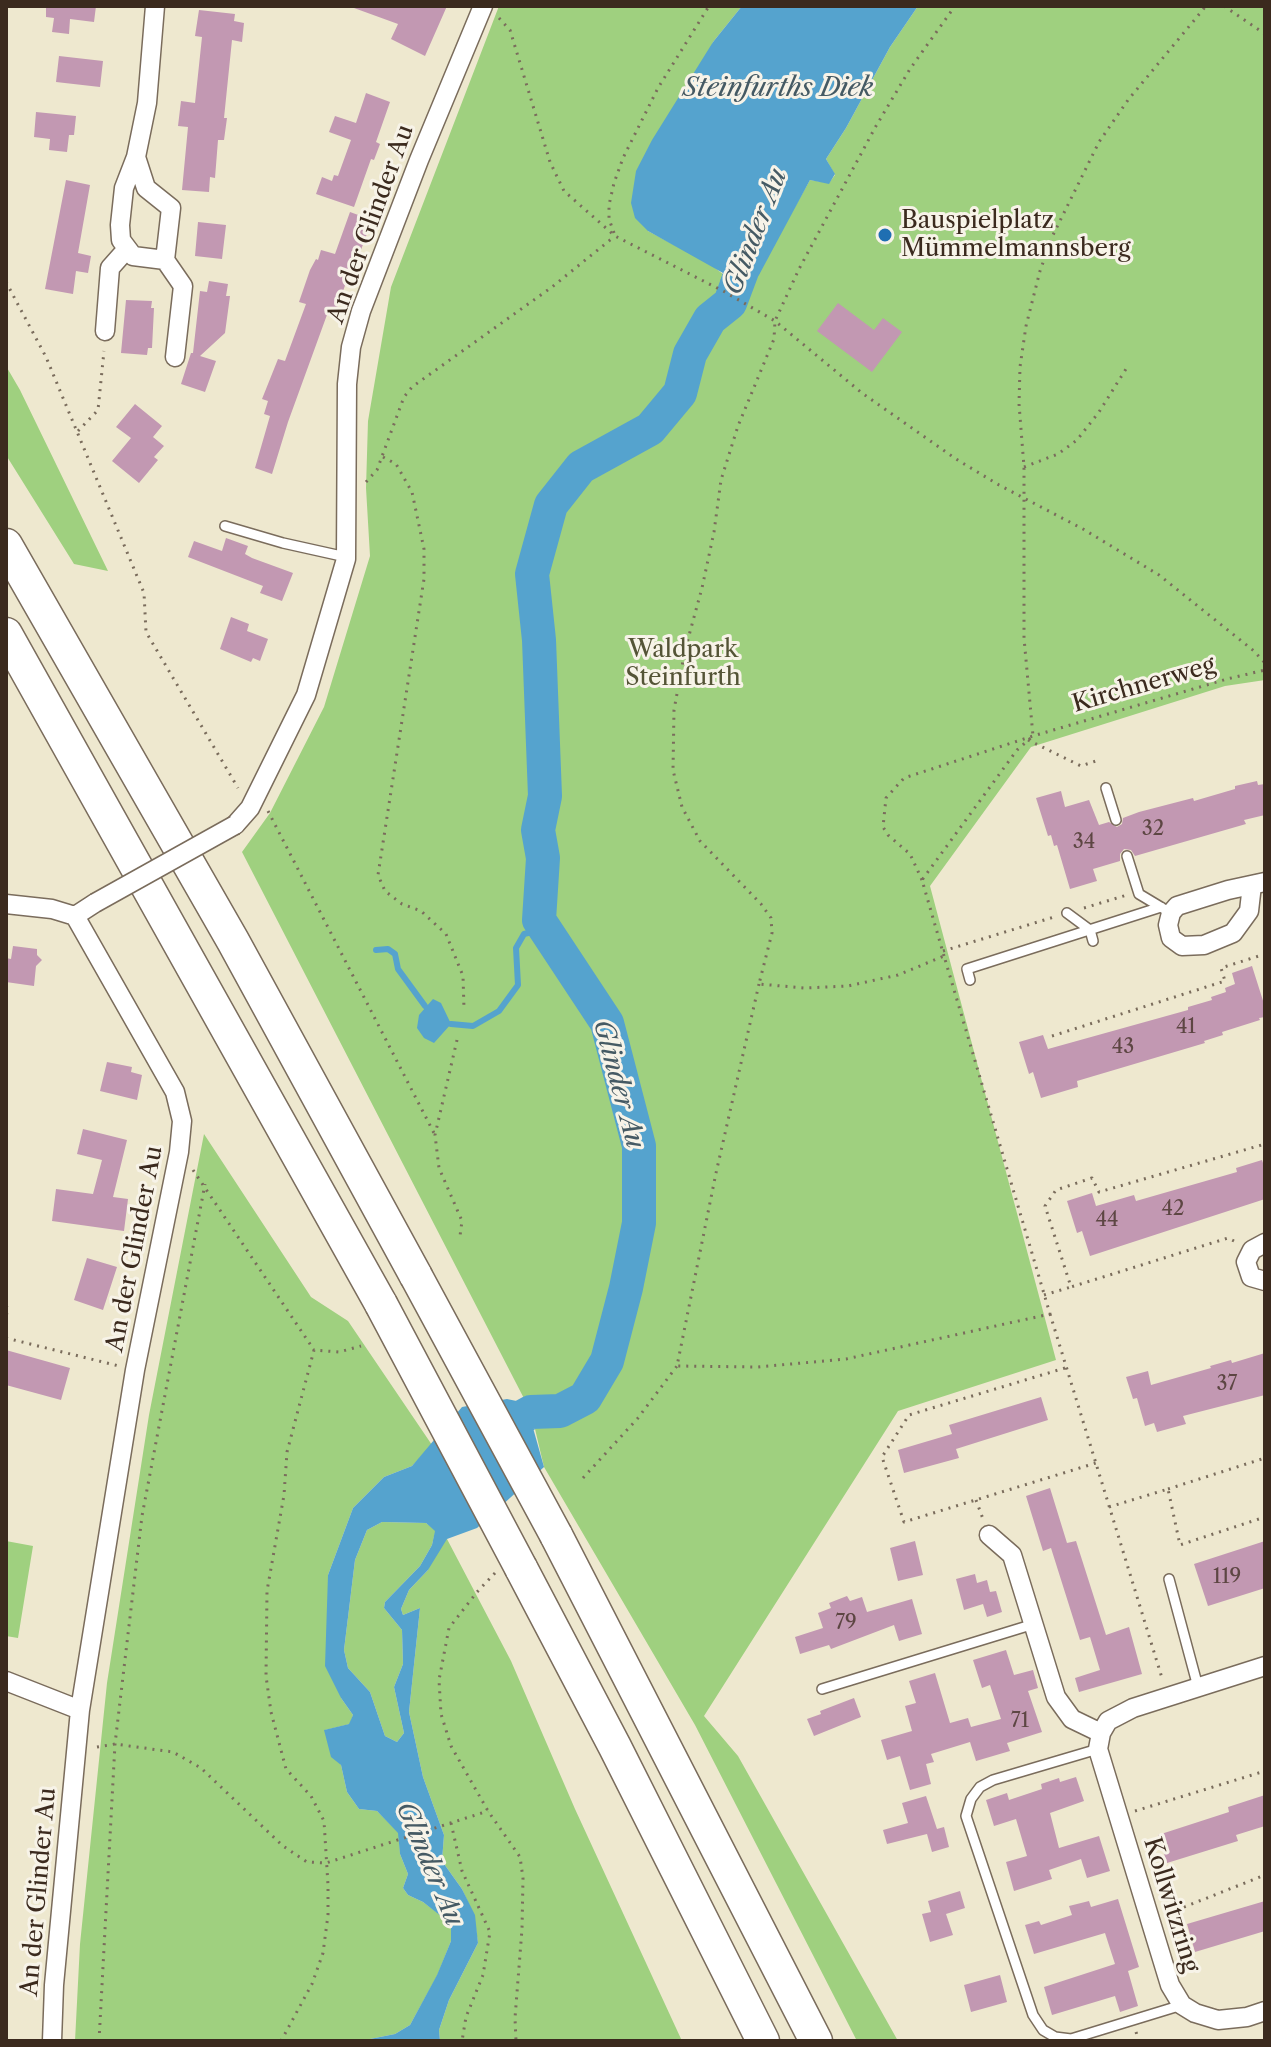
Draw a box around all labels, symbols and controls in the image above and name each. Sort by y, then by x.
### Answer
water label: Steinfurths Diek [683,72,873,104]
street label: An der Glinder Au [322,121,420,327]
water label: Glinder Au [718,165,794,299]
place label: Bauspielplatz Mümmelmannsberg [901,207,1131,263]
marker: Bauspielplatz Mümmelmannsberg [876,226,894,244]
park label: Waldpark Steinfurth [625,636,741,692]
street label: Kirchnerweg [1069,651,1219,719]
house number: 32 [1142,817,1164,841]
house number: 34 [1073,830,1095,854]
house number: 41 [1176,1015,1196,1039]
water label: Glinder Au [586,1016,650,1152]
house number: 43 [1112,1035,1134,1059]
street label: An der Glinder Au [101,1144,169,1354]
house number: 42 [1161,1197,1185,1221]
house number: 44 [1095,1208,1119,1232]
house number: 37 [1217,1372,1237,1396]
house number: 119 [1213,1565,1241,1589]
house number: 79 [835,1611,857,1635]
house number: 71 [1011,1709,1029,1733]
street label: An der Glinder Au [16,1786,62,1998]
water label: Glinder Au [389,1797,469,1931]
street label: Kollwitzring [1137,1834,1205,1976]

